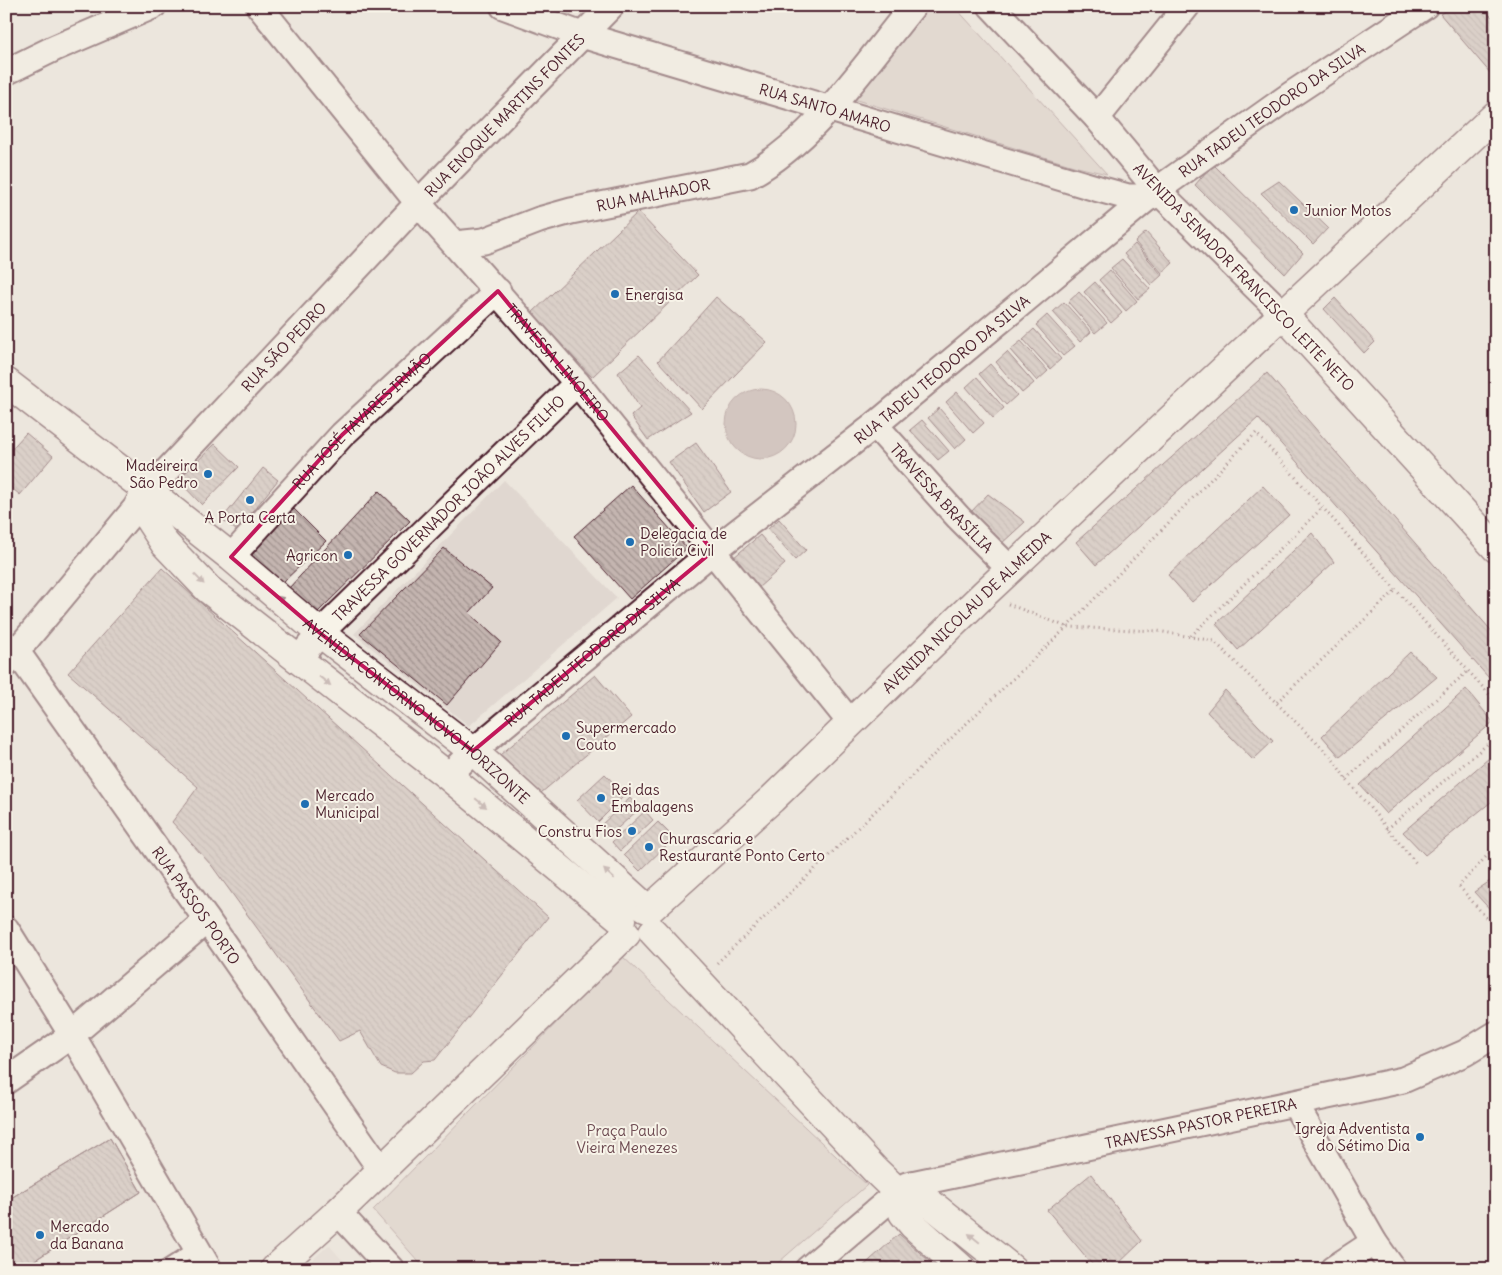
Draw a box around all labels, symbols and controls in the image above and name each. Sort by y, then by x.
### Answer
street label: RUA ENOQUE MARTINS FONTES [420,29,588,201]
street label: RUA TADEU TEODORO DA SILVA [1175,39,1369,181]
street label: RUA SANTO AMARO [757,79,893,136]
street label: AVENIDA SENADOR FRANCISCO LEITE NETO [1129,159,1359,395]
street label: RUA MALHADOR [595,174,712,215]
place label: Junior Motos [1304,201,1391,220]
marker: Junior Motos [1288,204,1300,216]
place label: Energisa [625,285,684,304]
marker: Energisa [609,288,621,300]
street label: RUA TADEU TEODORO DA SILVA [850,291,1034,447]
street label: RUA SÃO PEDRO [237,298,330,395]
street label: TRAVESSA LIMOEIRO [502,299,614,425]
street label: RUA JOSÉ TAVARES IRMÃO [288,348,435,493]
street label: TRAVESSA GOVERNADOR JOÃO ALVES FILHO [328,391,569,625]
street label: TRAVESSA BRASÍLIA [886,439,998,557]
place label: Madeireira São Pedro [126,456,198,492]
marker: Madeireira São Pedro [202,468,214,480]
marker: A Porta Certa [244,494,256,506]
place label: A Porta Certa [205,508,296,527]
place label: Delegacia de Policia Civil [640,524,727,560]
street label: AVENIDA NICOLAU DE ALMEIDA [878,527,1055,697]
marker: Delegacia de Policia Civil [624,536,636,548]
place label: Agricon [286,546,338,565]
marker: Agricon [342,549,354,561]
one-way arrow [193,573,205,585]
street label: RUA TADEU TEODORO DA SILVA [500,573,684,731]
one-way arrow [277,596,290,607]
street label: AVENIDA CONTORNO NOVO HORIZONTE [299,613,534,808]
one-way arrow [318,676,331,687]
place label: Supermercado Couto [576,718,676,754]
marker: Supermercado Couto [560,730,572,742]
place label: Rei das Embalagens [611,780,694,816]
place label: Mercado Municipal [315,786,379,822]
marker: Rei das Embalagens [595,792,607,804]
one-way arrow [474,797,487,808]
marker: Mercado Municipal [299,798,311,810]
place label: Constru Fios [538,822,622,841]
marker: Constru Fios [626,825,638,837]
place label: Churascaria e Restaurante Ponto Certo [659,829,825,865]
marker: Churascaria e Restaurante Ponto Certo [643,841,655,853]
street label: RUA PASSOS PORTO [148,842,245,968]
one-way arrow [604,868,616,880]
street label: TRAVESSA PASTOR PEREIRA [1103,1093,1299,1152]
place label: Igreja Adventista do Sétimo Dia [1295,1119,1410,1155]
park label: Praça Paulo Vieira Menezes [577,1121,678,1157]
marker: Igreja Adventista do Sétimo Dia [1414,1131,1426,1143]
place label: Mercado da Banana [50,1217,124,1253]
marker: Mercado da Banana [34,1229,46,1241]
one-way arrow [968,1233,981,1244]

